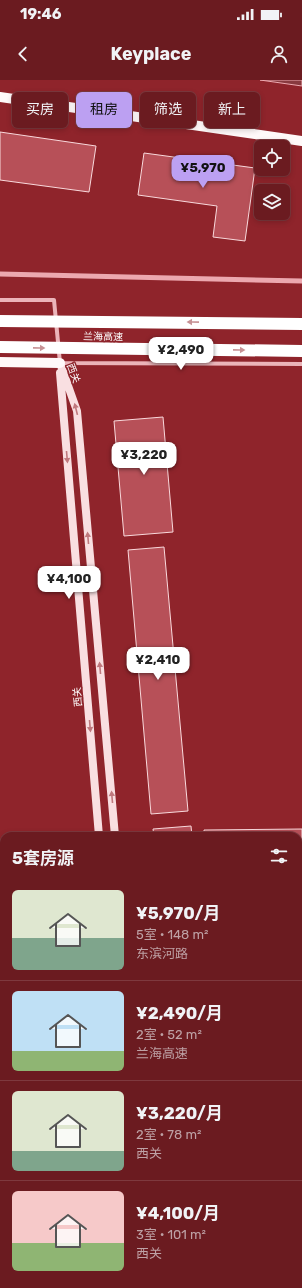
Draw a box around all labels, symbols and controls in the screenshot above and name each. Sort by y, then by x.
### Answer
text: 19:46 [20,5,61,23]
icon: back [12,43,34,65]
text: Keyplace [111,43,191,65]
icon: person [268,43,290,65]
chip: 买房 [12,92,68,128]
chip: 租房 [76,92,132,128]
chip: 筛选 [140,92,196,128]
chip: 新上 [204,92,260,128]
map controls [254,140,290,220]
button: locate [254,140,290,176]
pin: ¥5,970 [170,155,236,189]
text: ¥5,970 [180,160,226,175]
button: layers [254,184,290,220]
one-way arrow [186,319,199,325]
street label: 兰海高速 [83,331,123,343]
pin: ¥2,490 [148,337,214,371]
text: ¥2,490 [158,342,204,357]
one-way arrow [33,345,46,351]
one-way arrow [233,347,246,353]
street label: 西关 [64,362,82,385]
one-way arrow [72,403,78,415]
pin: ¥3,220 [111,442,177,476]
text: ¥3,220 [121,447,167,462]
one-way arrow [63,451,70,463]
one-way arrow [85,532,92,544]
pin: ¥4,100 [36,566,102,600]
text: ¥4,100 [47,571,91,586]
pin: ¥2,410 [125,647,191,681]
text: ¥2,410 [136,652,180,667]
one-way arrow [97,662,104,674]
street label: 西关 [71,686,85,707]
one-way arrow [87,720,93,732]
one-way arrow [109,791,115,803]
icon: filters [268,845,290,867]
text: 5套房源 [12,848,74,868]
text: ¥5,970/月 [136,903,221,923]
icon: home [44,906,92,954]
text: 5室 · 148 m² [136,927,208,942]
text: 东滨河路 [136,946,188,961]
text: ¥2,490/月 [136,1003,223,1023]
icon: home [44,1007,92,1055]
text: 2室 · 52 m² [136,1027,202,1042]
text: 兰海高速 [136,1046,188,1061]
text: ¥3,220/月 [136,1103,223,1123]
icon: home [44,1107,92,1155]
text: 2室 · 78 m² [136,1127,201,1142]
text: 西关 [136,1146,162,1161]
text: ¥4,100/月 [136,1203,220,1223]
icon: home [44,1207,92,1255]
text: 3室 · 101 m² [136,1227,206,1242]
text: 西关 [136,1246,162,1261]

